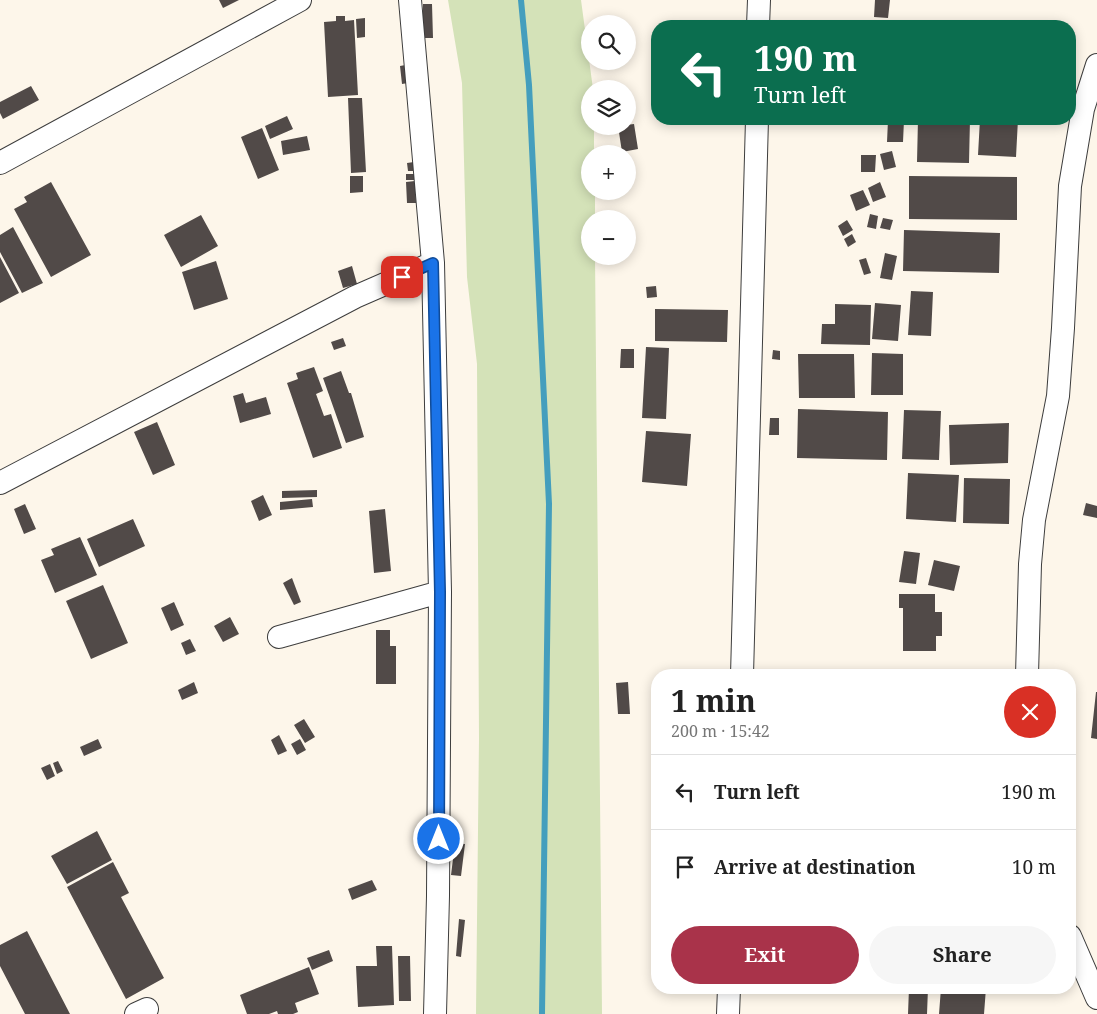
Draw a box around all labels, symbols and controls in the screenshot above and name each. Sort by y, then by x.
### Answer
map controls [581,15,636,265]
button: search [581,15,636,70]
text: 190 m [754,34,857,81]
icon: left [671,40,736,105]
text: Turn left [754,79,846,109]
button: layers [581,80,636,135]
button: + [581,145,636,200]
button: − [581,210,636,265]
pin [381,256,423,298]
icon: arrive [388,263,416,291]
text: 1 min [671,680,756,721]
button: close [1004,686,1056,738]
text: 200 m · 15:42 [671,720,770,742]
icon: left [671,778,699,806]
text: Turn left [714,779,800,805]
text: 190 m [1001,779,1056,805]
position arrow [412,812,464,864]
icon: arrive [671,853,699,881]
text: Arrive at destination [714,854,916,880]
text: 10 m [1012,854,1056,880]
button: Exit [671,926,859,984]
button: Share [869,926,1056,984]

